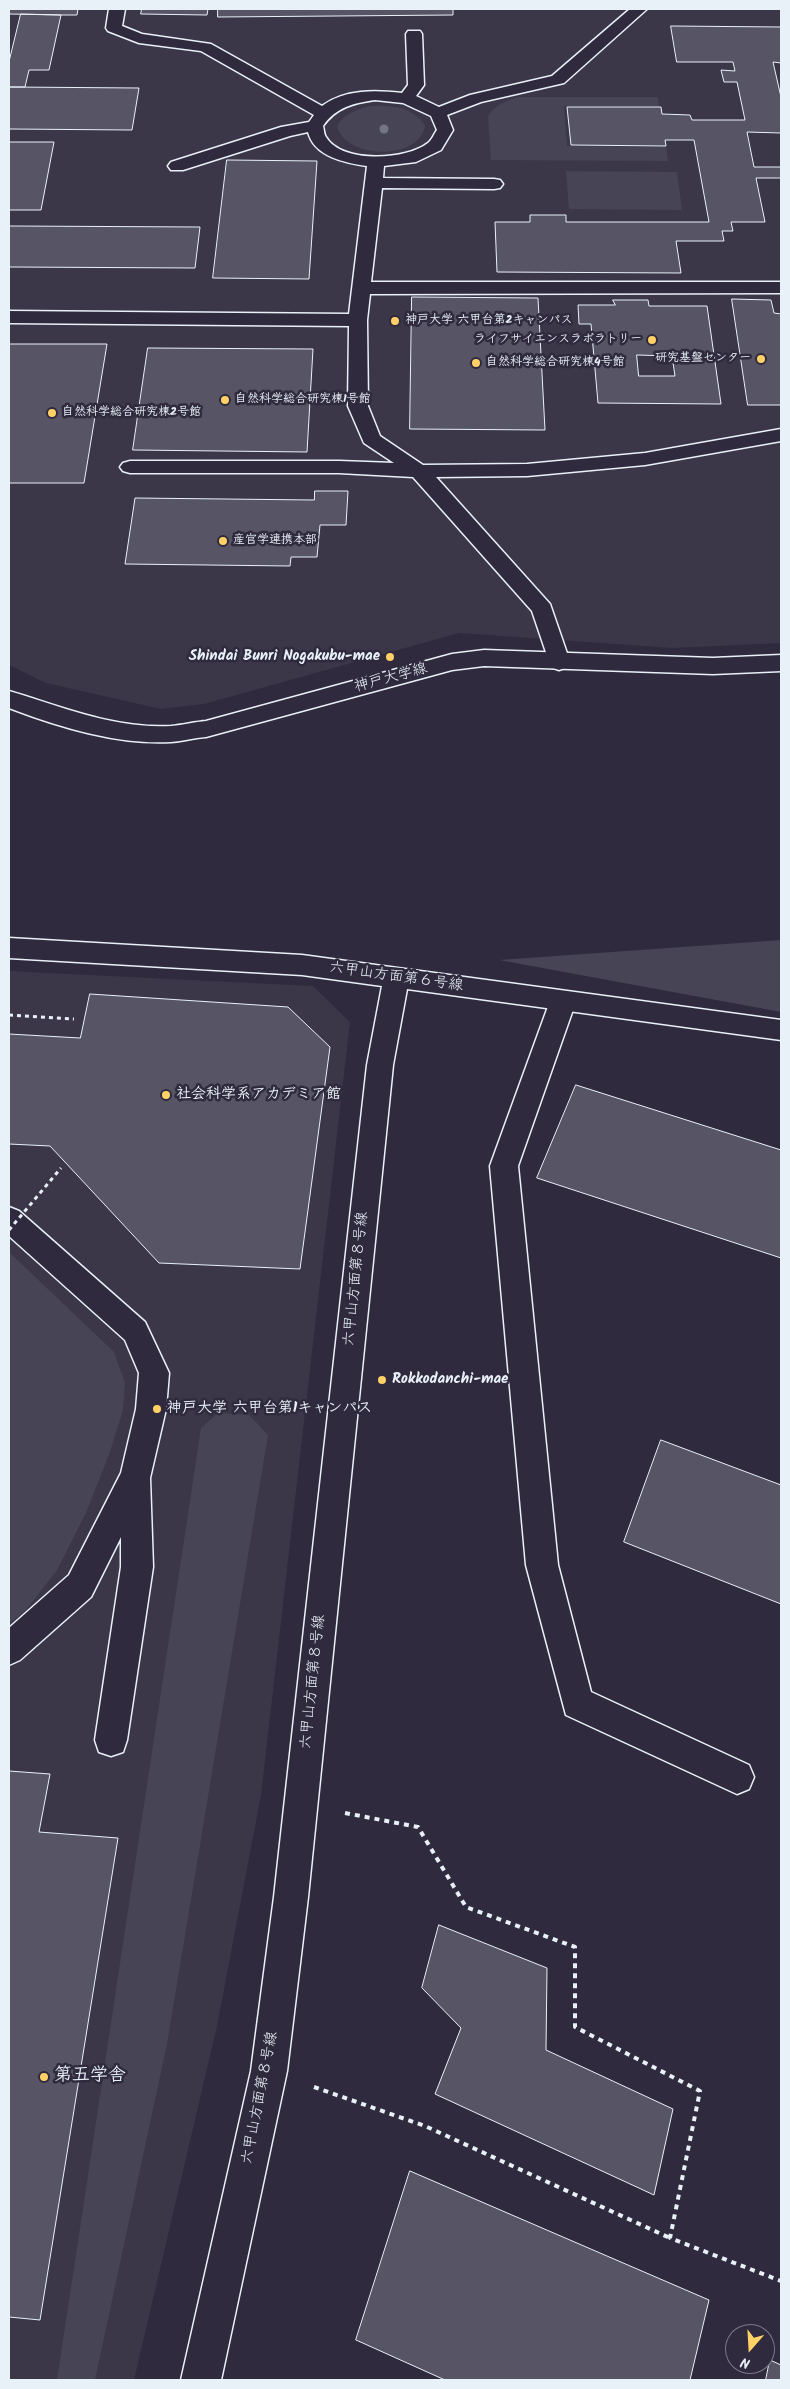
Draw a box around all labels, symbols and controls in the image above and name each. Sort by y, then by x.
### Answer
place label: 神戸大学 六甲台第2キャンパス [405,314,573,328]
marker: 神戸大学 六甲台第2キャンパス [389,315,401,327]
place label: ライフサイエンスラボラトリー [474,333,642,347]
marker: ライフサイエンスラボラトリー [646,334,658,346]
place label: 研究基盤センター [655,352,751,366]
marker: 研究基盤センター [755,353,767,365]
place label: 自然科学総合研究棟4号館 [486,356,625,370]
marker: 自然科学総合研究棟4号館 [470,357,482,369]
place label: 自然科学総合研究棟1号館 [235,393,371,407]
marker: 自然科学総合研究棟1号館 [219,394,231,406]
place label: 自然科学総合研究棟2号館 [62,406,201,420]
marker: 自然科学総合研究棟2号館 [46,407,58,419]
place label: 産官学連携本部 [233,534,317,548]
marker: 産官学連携本部 [217,535,229,547]
place label: Shindai Bunri Nogakubu-mae [189,648,380,666]
marker: Shindai Bunri Nogakubu-mae [384,651,396,663]
street label: 神戸大学線 [352,661,430,697]
street label: 六甲山方面第６号線 [328,960,464,996]
place label: 社会科学系アカデミア館 [176,1086,341,1104]
marker: 社会科学系アカデミア館 [160,1089,172,1101]
street label: 六甲山方面第８号線 [341,1211,373,1347]
place label: Rokkodanchi-mae [392,1371,508,1389]
marker: Rokkodanchi-mae [376,1374,388,1386]
place label: 神戸大学 六甲台第1キャンパス [167,1400,372,1418]
marker: 神戸大学 六甲台第1キャンパス [151,1403,163,1415]
street label: 六甲山方面第８号線 [298,1614,330,1750]
street label: 六甲山方面第８号線 [239,2030,283,2166]
place label: 第五学舎 [54,2066,126,2088]
marker: 第五学舎 [38,2071,50,2083]
north arrow [725,2324,775,2374]
text: N [738,2350,753,2374]

